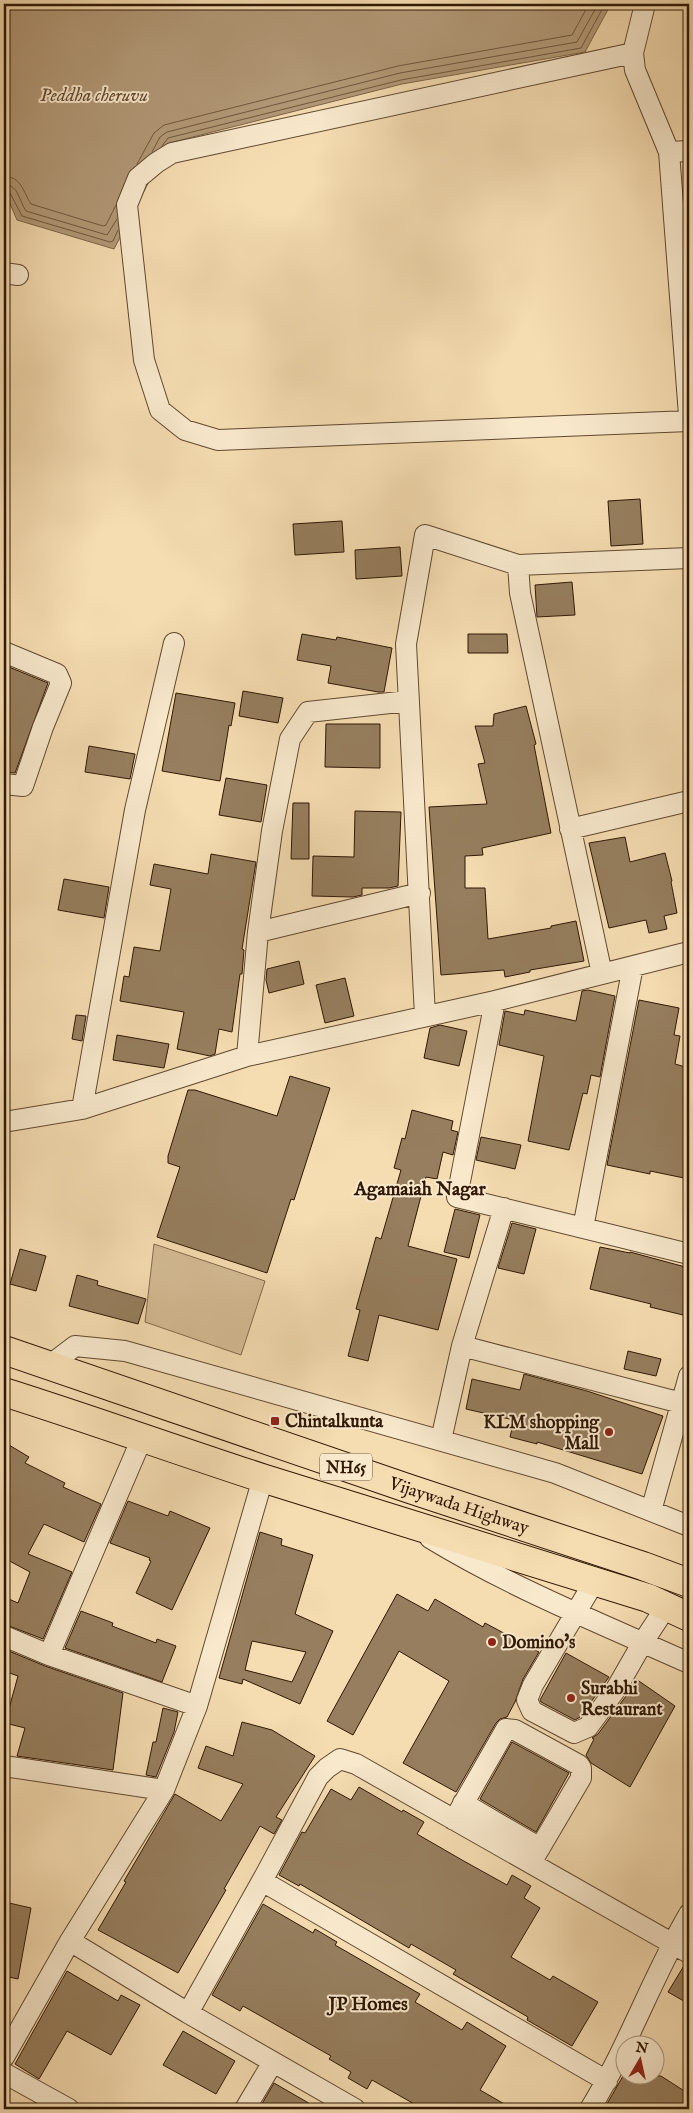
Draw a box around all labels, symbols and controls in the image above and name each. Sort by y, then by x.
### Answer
water label: Peddha cheruvu [40,84,148,108]
district label: Agamaiah Nagar [353,1178,487,1202]
place label: Chintalkunta [285,1411,384,1434]
place label: KLM shopping Mall [483,1412,600,1456]
marker: Chintalkunta [269,1415,281,1427]
marker: KLM shopping Mall [603,1426,615,1438]
road number: NH65 [320,1454,372,1480]
street label: Vijaywada Highway [385,1472,532,1541]
place label: Domino's [502,1632,576,1655]
marker: Domino's [486,1636,498,1648]
place label: Surabhi Restaurant [581,1678,663,1722]
marker: Surabhi Restaurant [565,1692,577,1704]
district label: JP Homes [325,1993,408,2017]
north arrow [616,2036,666,2086]
text: N [633,2038,649,2058]

